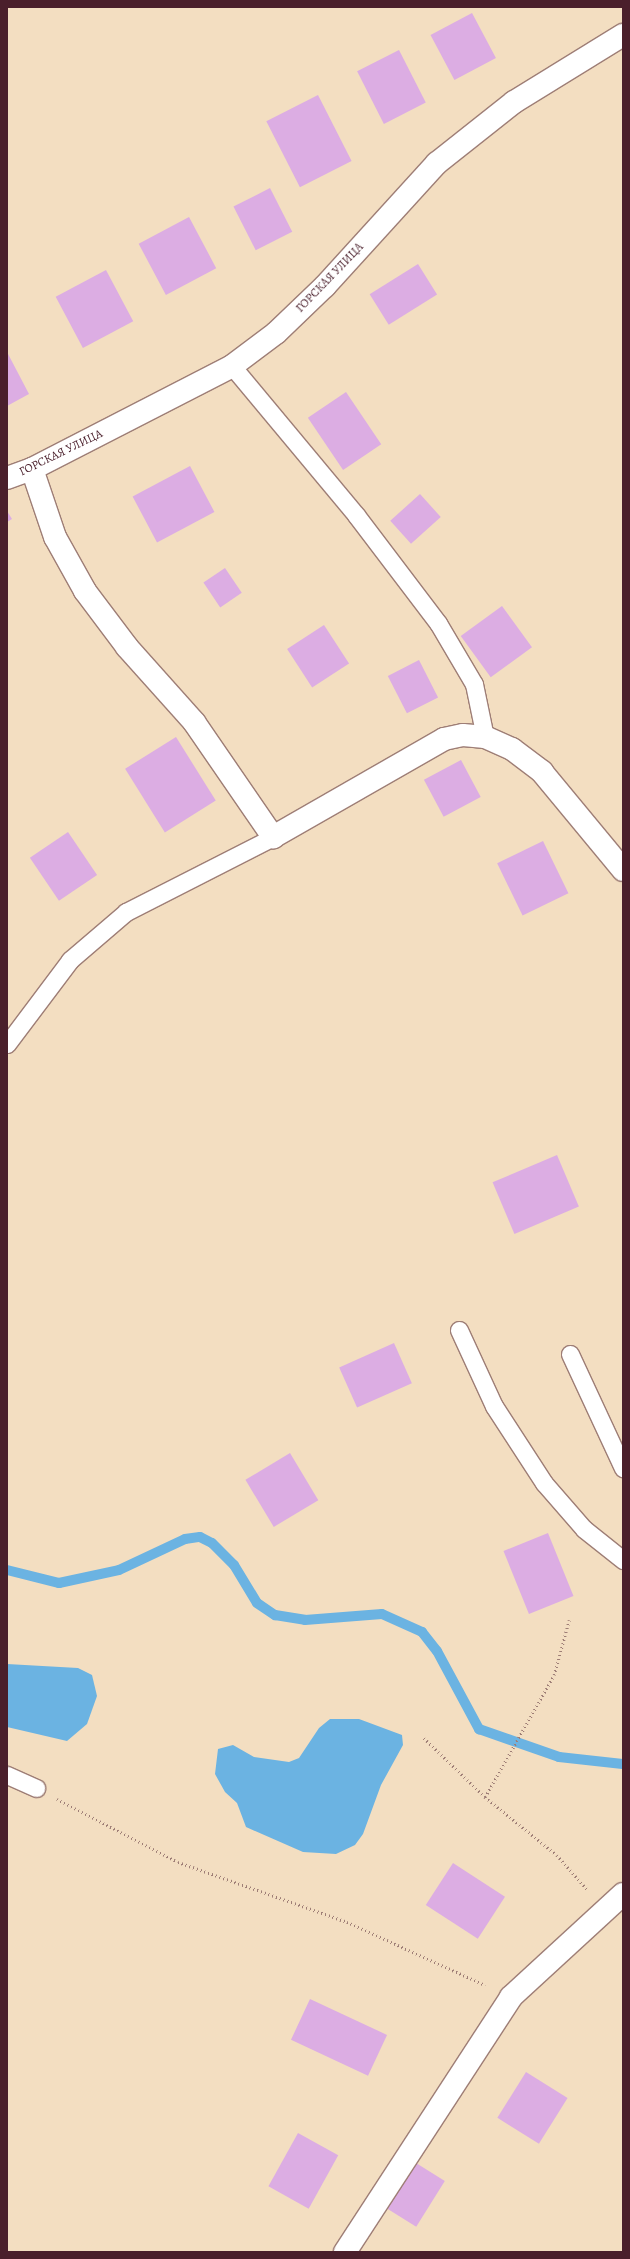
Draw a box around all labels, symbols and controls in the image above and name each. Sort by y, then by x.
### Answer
street label: ГОРСКАЯ УЛИЦА [293,240,367,316]
street label: ГОРСКАЯ УЛИЦА [17,427,105,479]

